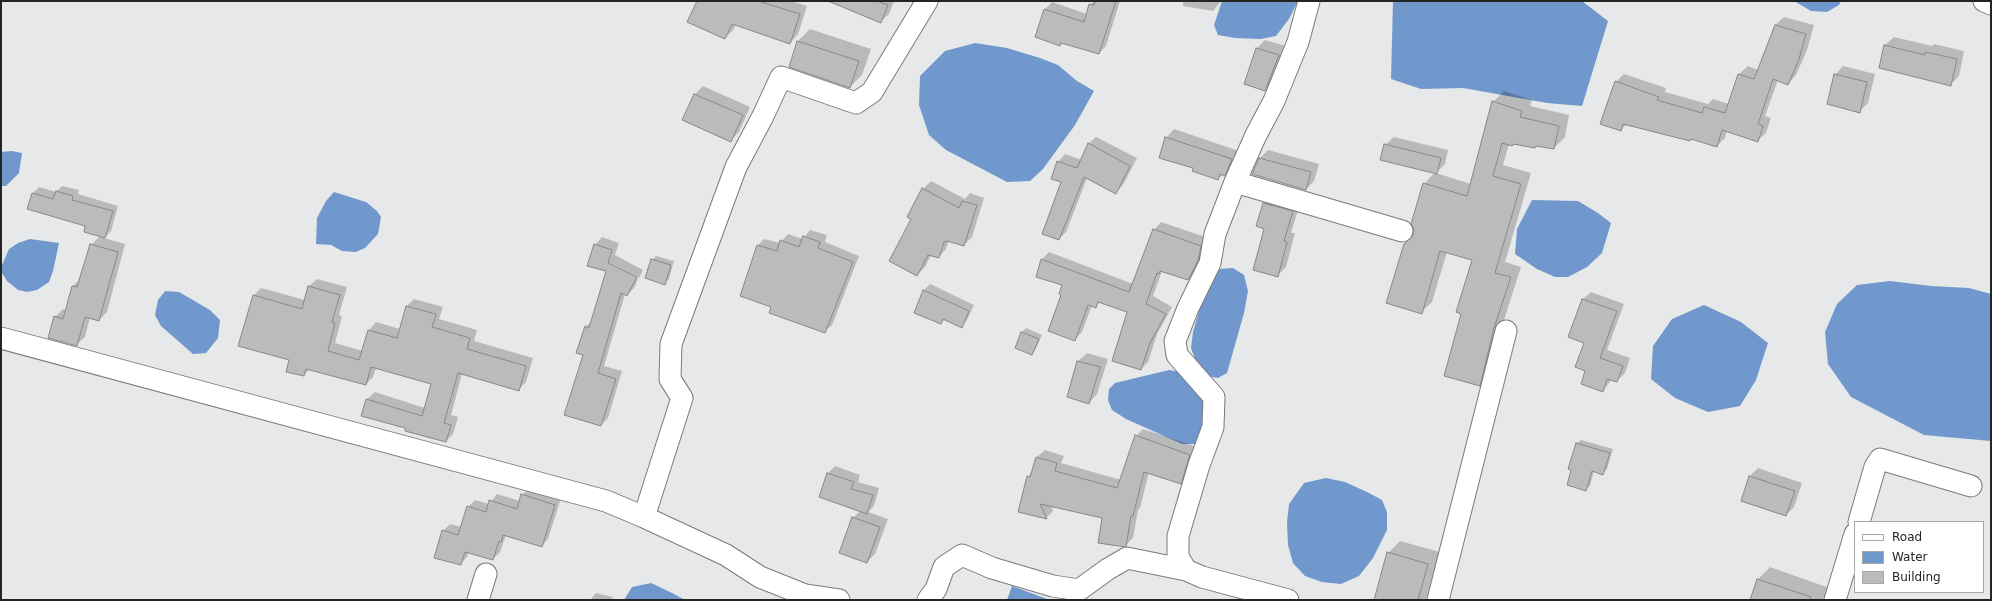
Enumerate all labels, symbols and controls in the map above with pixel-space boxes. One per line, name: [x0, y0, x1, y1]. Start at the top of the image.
legend: [1854, 521, 1984, 593]
text: Road: [1892, 530, 1922, 544]
text: Water: [1892, 550, 1927, 564]
text: Building: [1892, 570, 1941, 584]

